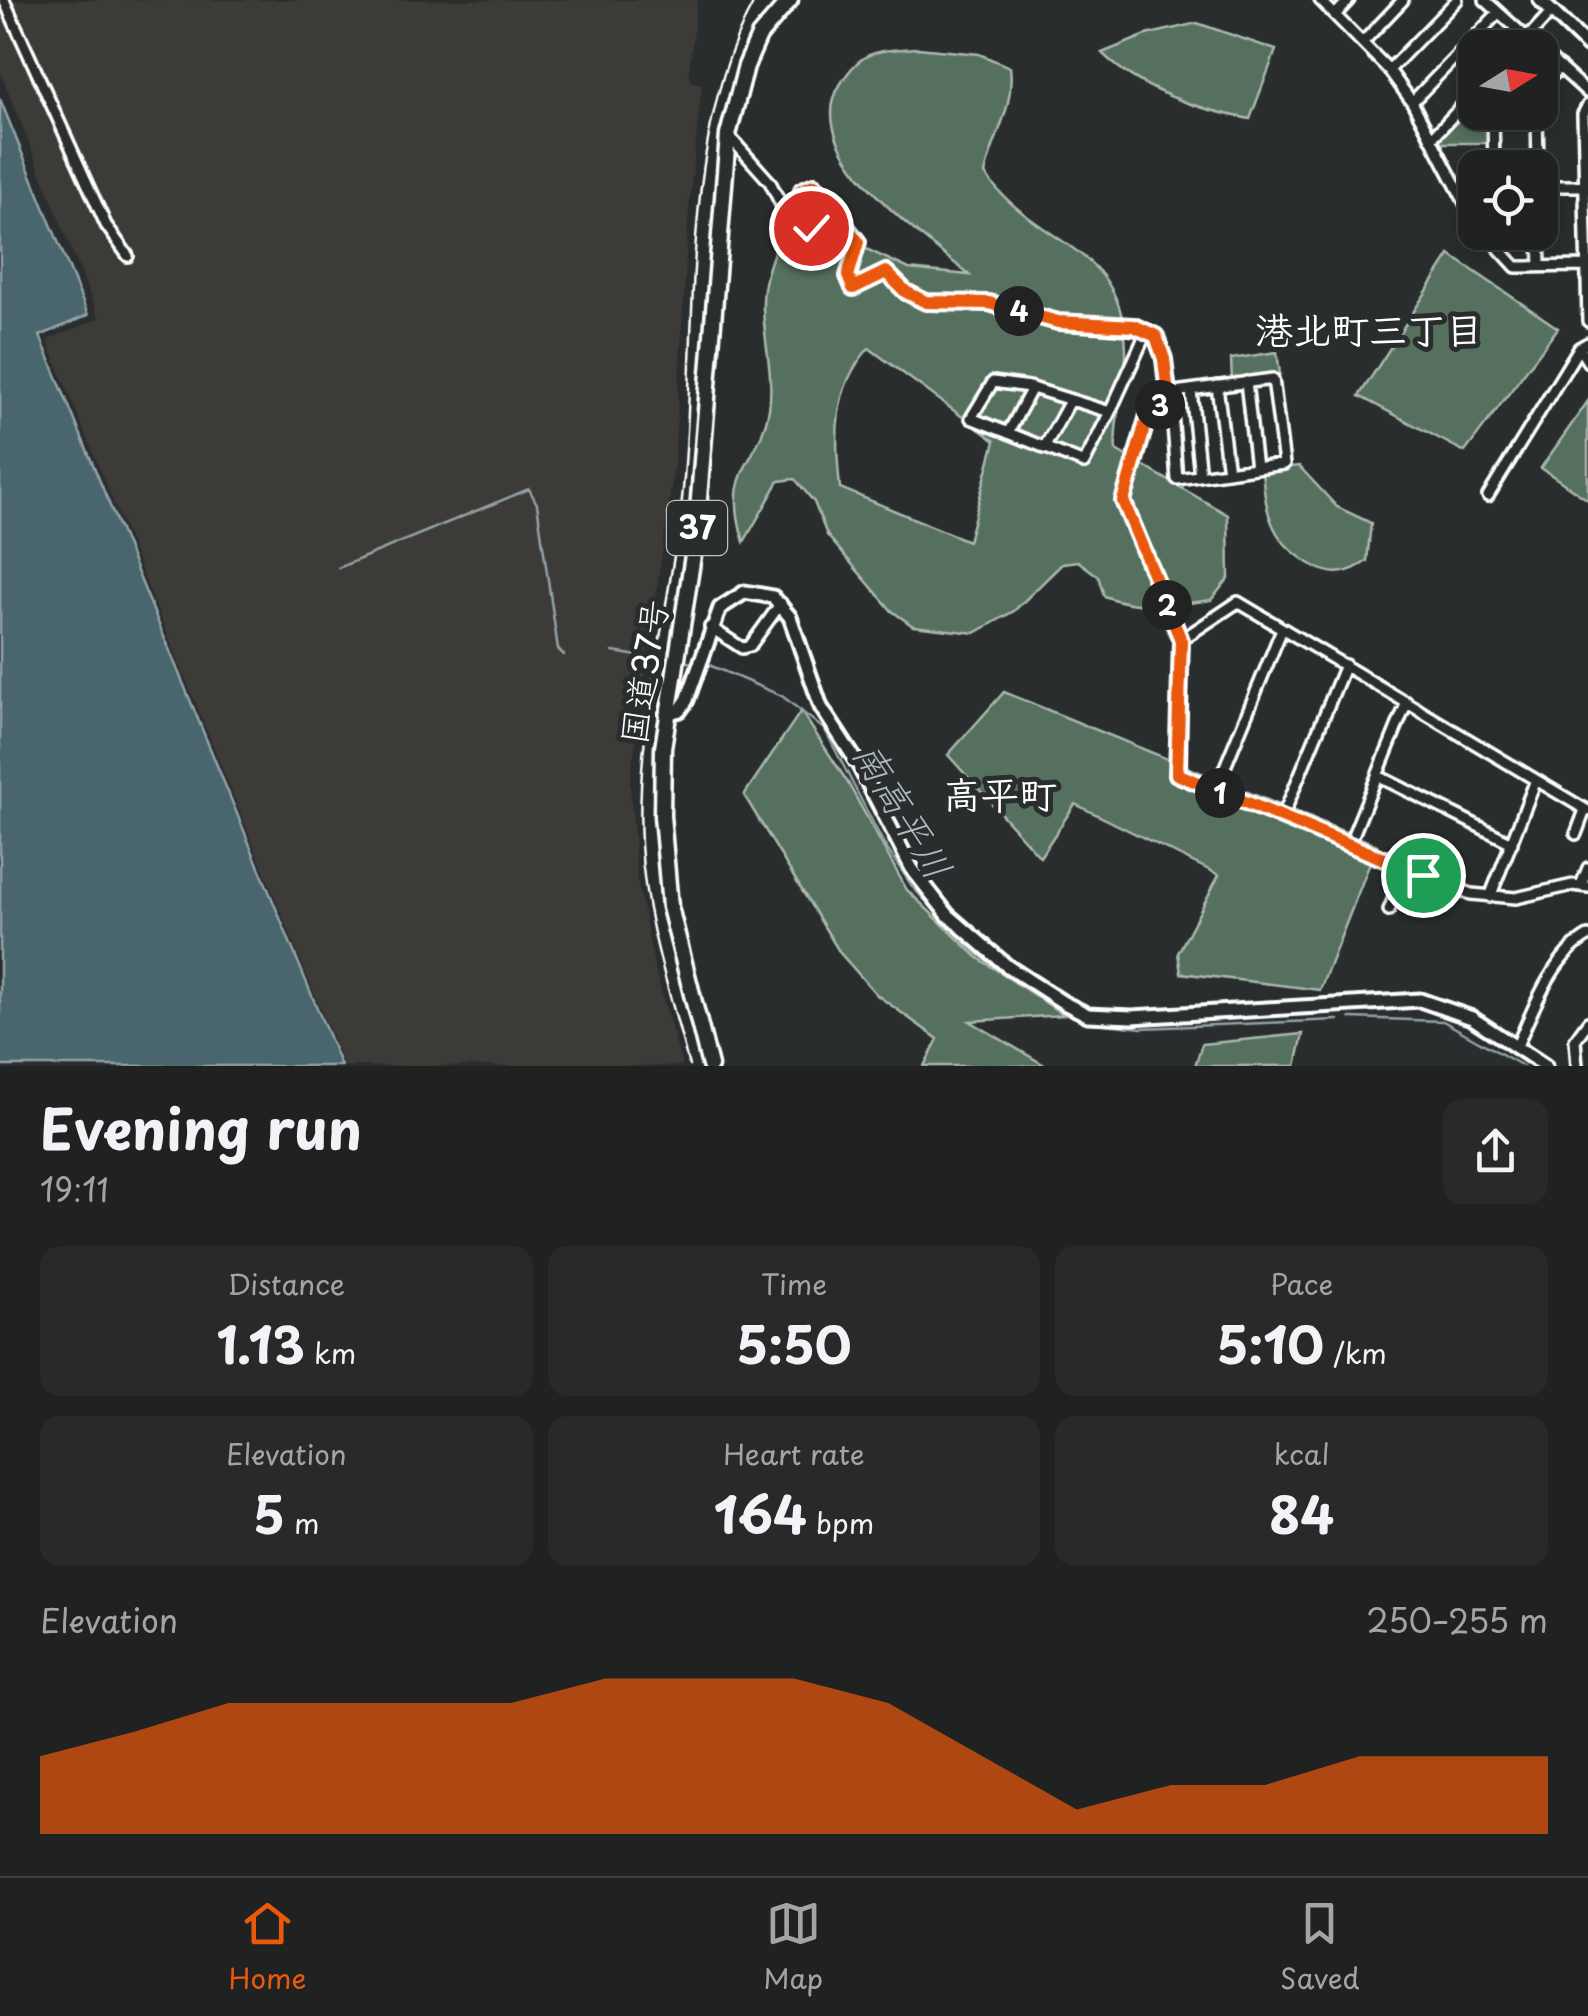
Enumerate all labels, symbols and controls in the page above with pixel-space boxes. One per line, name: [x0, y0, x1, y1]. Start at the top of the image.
north arrow: [1458, 30, 1558, 130]
map controls: [1458, 30, 1558, 250]
button: locate: [1458, 150, 1558, 250]
pin: [769, 186, 854, 271]
icon: check: [784, 201, 839, 256]
pin: 4: [994, 286, 1044, 336]
text: 4: [1009, 289, 1029, 332]
district label: 港北町三丁目: [1255, 300, 1483, 357]
pin: 3: [1135, 380, 1185, 430]
text: 3: [1151, 383, 1169, 426]
road number: 37: [667, 501, 727, 555]
pin: 2: [1142, 580, 1192, 630]
text: 2: [1157, 583, 1177, 626]
street label: 国道37号: [605, 595, 680, 748]
water label: 南高平川: [841, 730, 968, 890]
district label: 高平町: [943, 765, 1057, 822]
pin: 1: [1195, 768, 1245, 818]
text: 1: [1213, 771, 1227, 814]
pin: [1381, 833, 1466, 918]
icon: arrive: [1396, 848, 1451, 903]
text: Evening run: [40, 1086, 362, 1169]
button: share: [1443, 1099, 1548, 1204]
text: 19:11: [40, 1165, 109, 1213]
text: Distance: [228, 1262, 345, 1305]
text: Time: [761, 1262, 827, 1305]
text: Pace: [1270, 1262, 1333, 1305]
text: 1.13: [216, 1305, 305, 1381]
text: 5:50: [736, 1305, 852, 1381]
text: 5:10: [1217, 1305, 1324, 1381]
text: km: [305, 1331, 356, 1374]
text: /km: [1324, 1331, 1387, 1374]
text: Elevation: [226, 1432, 347, 1475]
text: Heart rate: [723, 1432, 865, 1475]
text: kcal: [1274, 1432, 1330, 1475]
text: 5: [253, 1475, 285, 1551]
text: 164: [714, 1475, 807, 1551]
text: 84: [1269, 1475, 1334, 1551]
text: m: [285, 1501, 320, 1544]
text: bpm: [807, 1501, 874, 1544]
text: Elevation: [40, 1596, 178, 1644]
text: 250–255 m: [1366, 1596, 1548, 1644]
tab: Home: [228, 1896, 306, 1999]
tab: Map: [763, 1896, 823, 1999]
tab: Saved: [1280, 1896, 1360, 1999]

